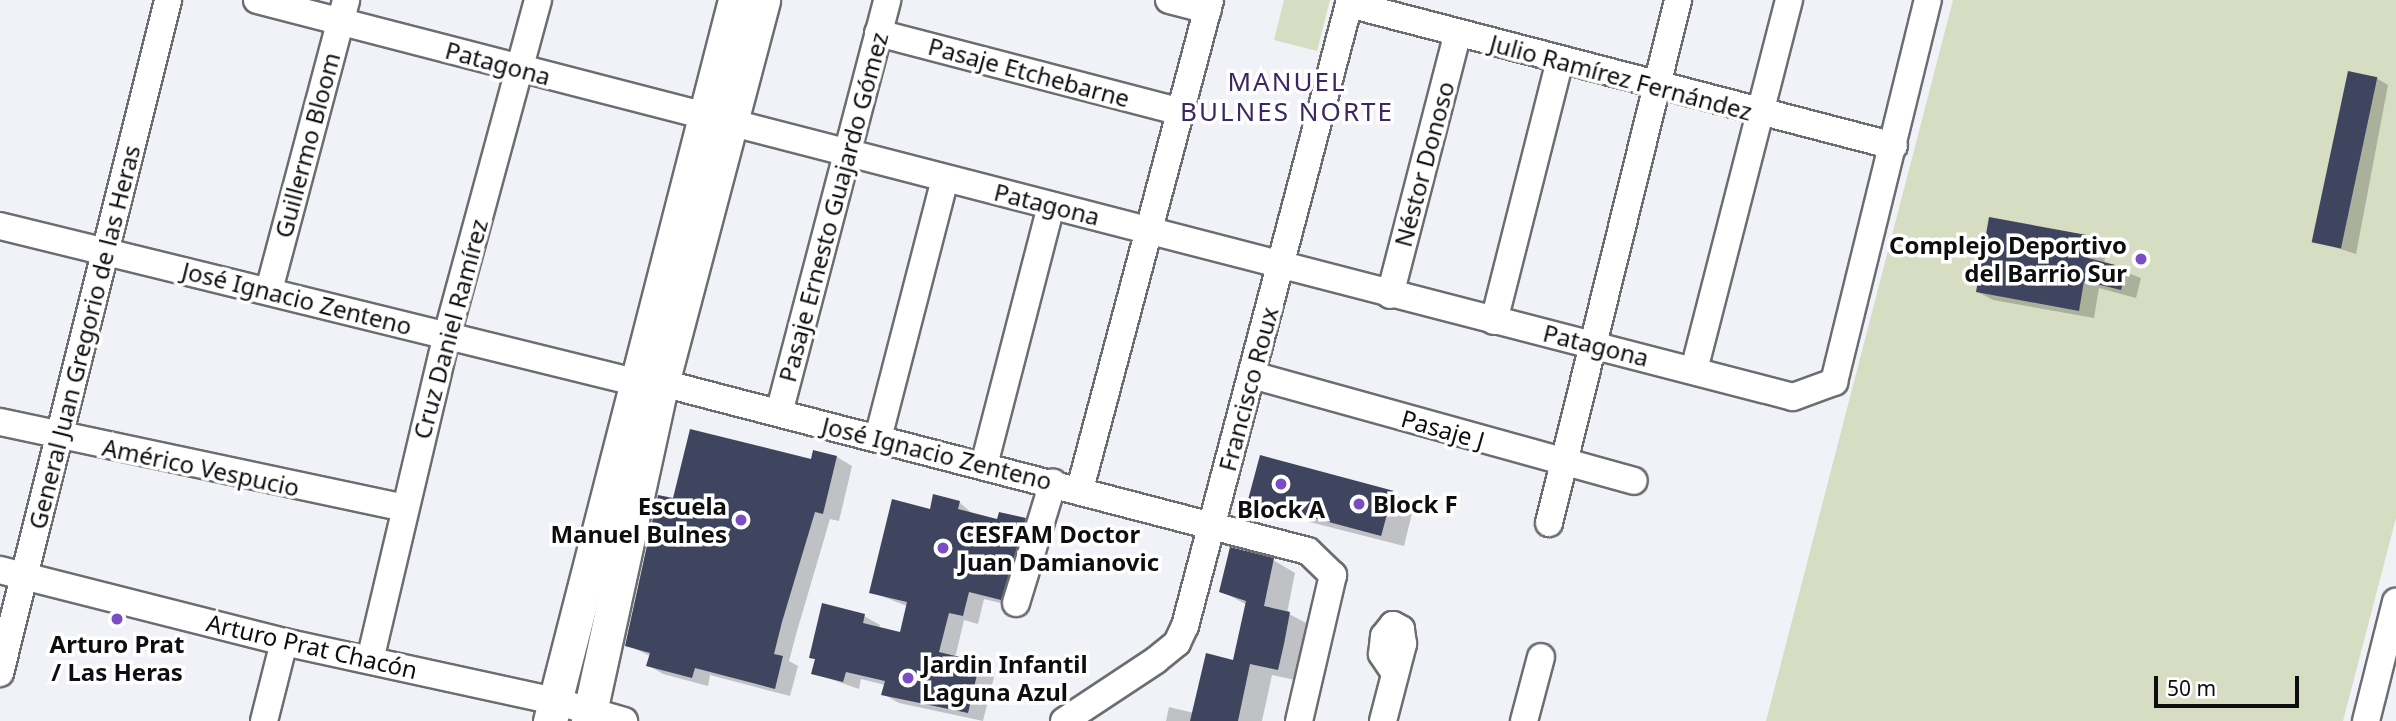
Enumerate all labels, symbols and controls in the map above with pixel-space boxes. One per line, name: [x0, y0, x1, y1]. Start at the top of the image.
street label: Julio Ramírez Fernández: [1487, 28, 1755, 126]
street label: Pasaje Ernesto Guajardo Gómez: [772, 29, 894, 385]
street label: Pasaje Etchebarne: [925, 31, 1133, 113]
street label: Patagona: [442, 35, 554, 91]
street label: Guillermo Bloom: [268, 49, 346, 241]
district label: MANUEL BULNES NORTE: [1182, 66, 1392, 128]
street label: Néstor Donoso: [1388, 78, 1460, 250]
street label: General Juan Gregorio de las Heras: [22, 142, 146, 532]
street label: Patagona: [991, 177, 1103, 231]
street label: Cruz Daniel Ramírez: [407, 216, 493, 442]
place label: Complejo Deportivo del Barrio Sur: [1889, 231, 2127, 287]
marker: Complejo Deportivo del Barrio Sur: [2133, 251, 2149, 267]
street label: José Ignacio Zenteno: [179, 256, 415, 340]
street label: Francisco Roux: [1212, 304, 1284, 474]
street label: Patagona: [1540, 318, 1652, 372]
street label: Pasaje J: [1398, 403, 1488, 455]
street label: José Ignacio Zenteno: [819, 411, 1055, 495]
street label: Américo Vespucio: [100, 432, 302, 502]
marker: Block A: [1273, 476, 1289, 492]
place label: Block F: [1373, 490, 1458, 518]
place label: Escuela Manuel Bulnes: [550, 492, 727, 548]
place label: Block A: [1237, 495, 1325, 523]
marker: Block F: [1351, 496, 1367, 512]
marker: Escuela Manuel Bulnes: [733, 512, 749, 528]
place label: CESFAM Doctor Juan Damianovic: [959, 520, 1159, 576]
marker: CESFAM Doctor Juan Damianovic: [933, 538, 953, 558]
street label: Arturo Prat Chacón: [204, 608, 420, 684]
marker: Arturo Prat / Las Heras: [109, 611, 125, 627]
place label: Arturo Prat / Las Heras: [50, 630, 184, 686]
place label: Jardin Infantil Laguna Azul: [922, 650, 1088, 706]
scale bar: [2158, 662, 2303, 706]
marker: Jardin Infantil Laguna Azul: [900, 670, 916, 686]
text: 50 m: [2167, 674, 2216, 702]

